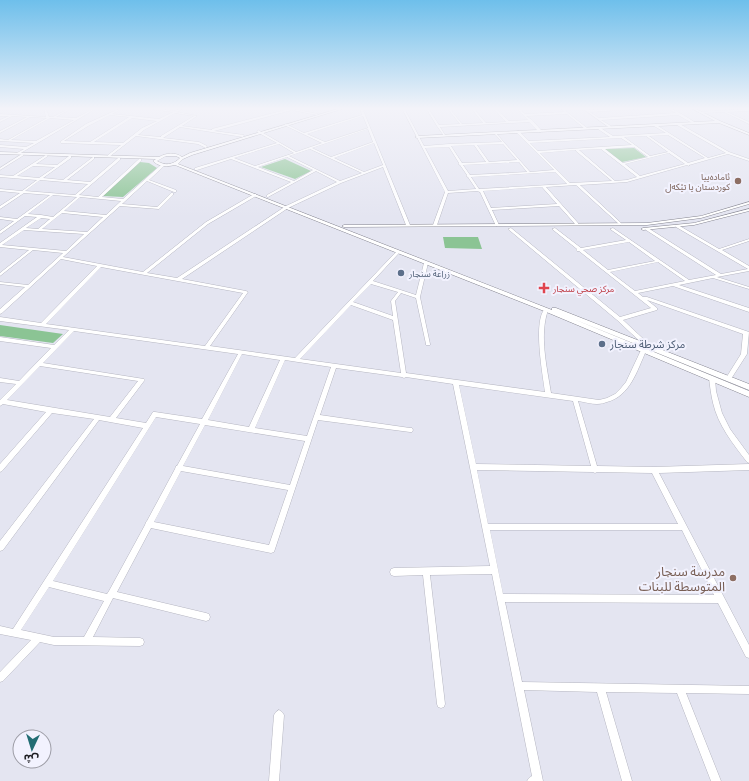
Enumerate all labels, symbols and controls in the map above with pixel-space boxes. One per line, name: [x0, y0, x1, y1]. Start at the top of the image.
place label: ئامادەییا کوردستان یا تێکەل: [665, 171, 730, 193]
marker: ئامادەییا کوردستان یا تێکەل: [733, 176, 743, 186]
marker: زراعة سنجار: [396, 268, 406, 278]
place label: زراعة سنجار: [408, 268, 450, 280]
marker: مركز صحي سنجار: [538, 282, 550, 294]
place label: مركز صحي سنجار: [552, 283, 615, 296]
place label: مركز شرطة سنجار: [609, 337, 686, 351]
marker: مركز شرطة سنجار: [597, 339, 607, 349]
place label: مدرسة سنجار المتوسطة للبنات: [639, 563, 725, 595]
marker: مدرسة سنجار المتوسطة للبنات: [728, 573, 738, 583]
north arrow: [12, 729, 52, 769]
text: ش: [23, 751, 39, 766]

